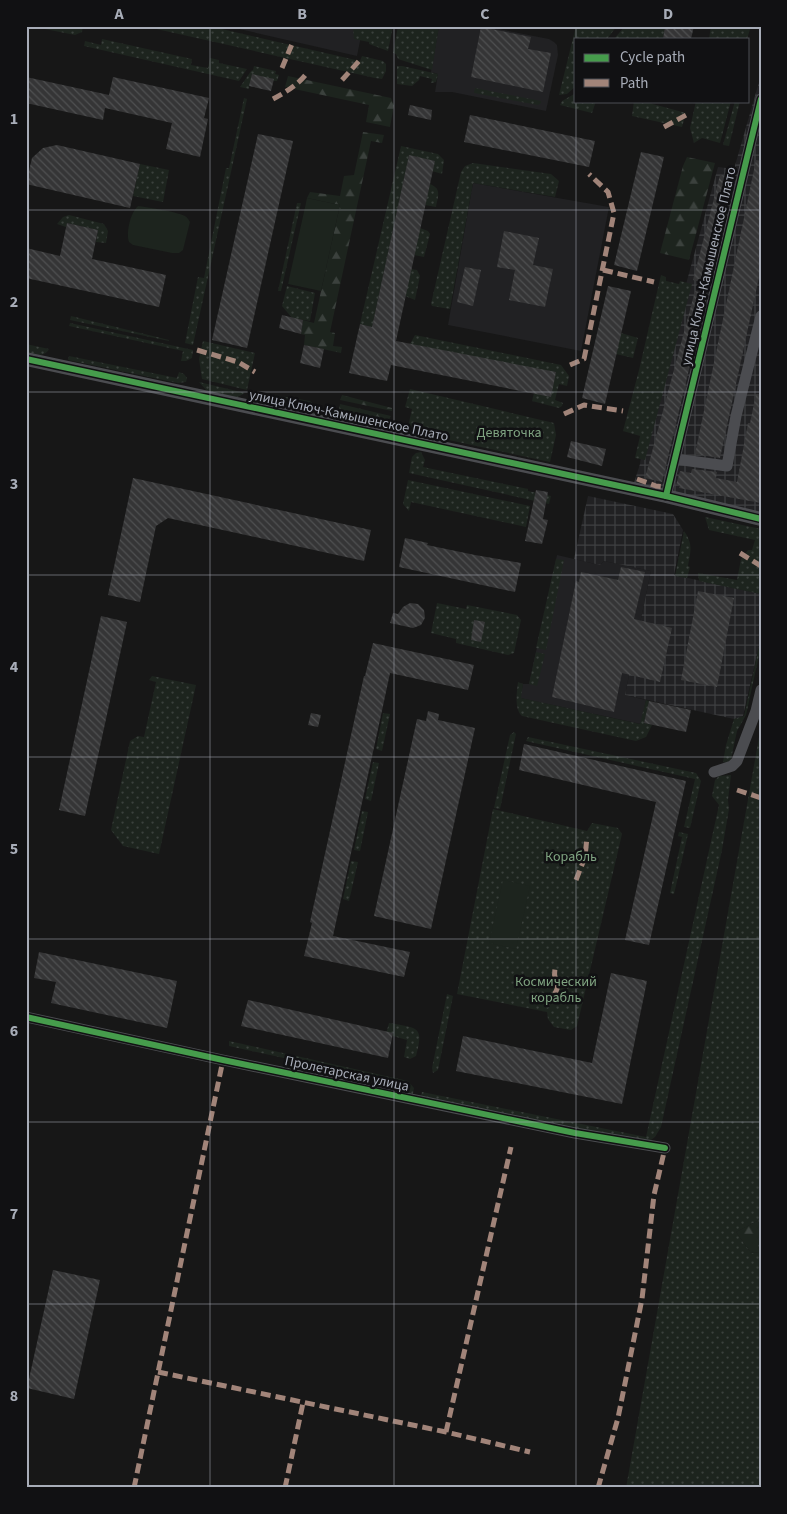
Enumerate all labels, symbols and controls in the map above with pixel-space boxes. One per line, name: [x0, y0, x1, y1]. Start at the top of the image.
text: A: [113, 3, 124, 25]
text: B: [297, 3, 307, 25]
text: C: [480, 3, 490, 25]
text: D: [663, 3, 673, 25]
legend: [574, 38, 750, 102]
text: Cycle path: [620, 47, 685, 68]
text: Path: [620, 73, 648, 94]
text: 1: [10, 108, 18, 130]
street label: улица Ключ-Камышенское Плато: [676, 165, 742, 368]
text: 2: [10, 291, 18, 313]
street label: улица Ключ-Камышенское Плато: [247, 385, 450, 447]
park label: Девяточка: [476, 423, 542, 443]
text: 3: [10, 473, 18, 495]
text: 4: [10, 656, 19, 678]
text: 5: [10, 838, 18, 860]
park label: Корабль: [545, 847, 597, 867]
park label: Космический корабль: [515, 972, 597, 1008]
text: 6: [10, 1020, 18, 1042]
street label: Пролетарская улица: [283, 1051, 411, 1097]
text: 7: [10, 1203, 18, 1225]
text: 8: [10, 1385, 18, 1407]

